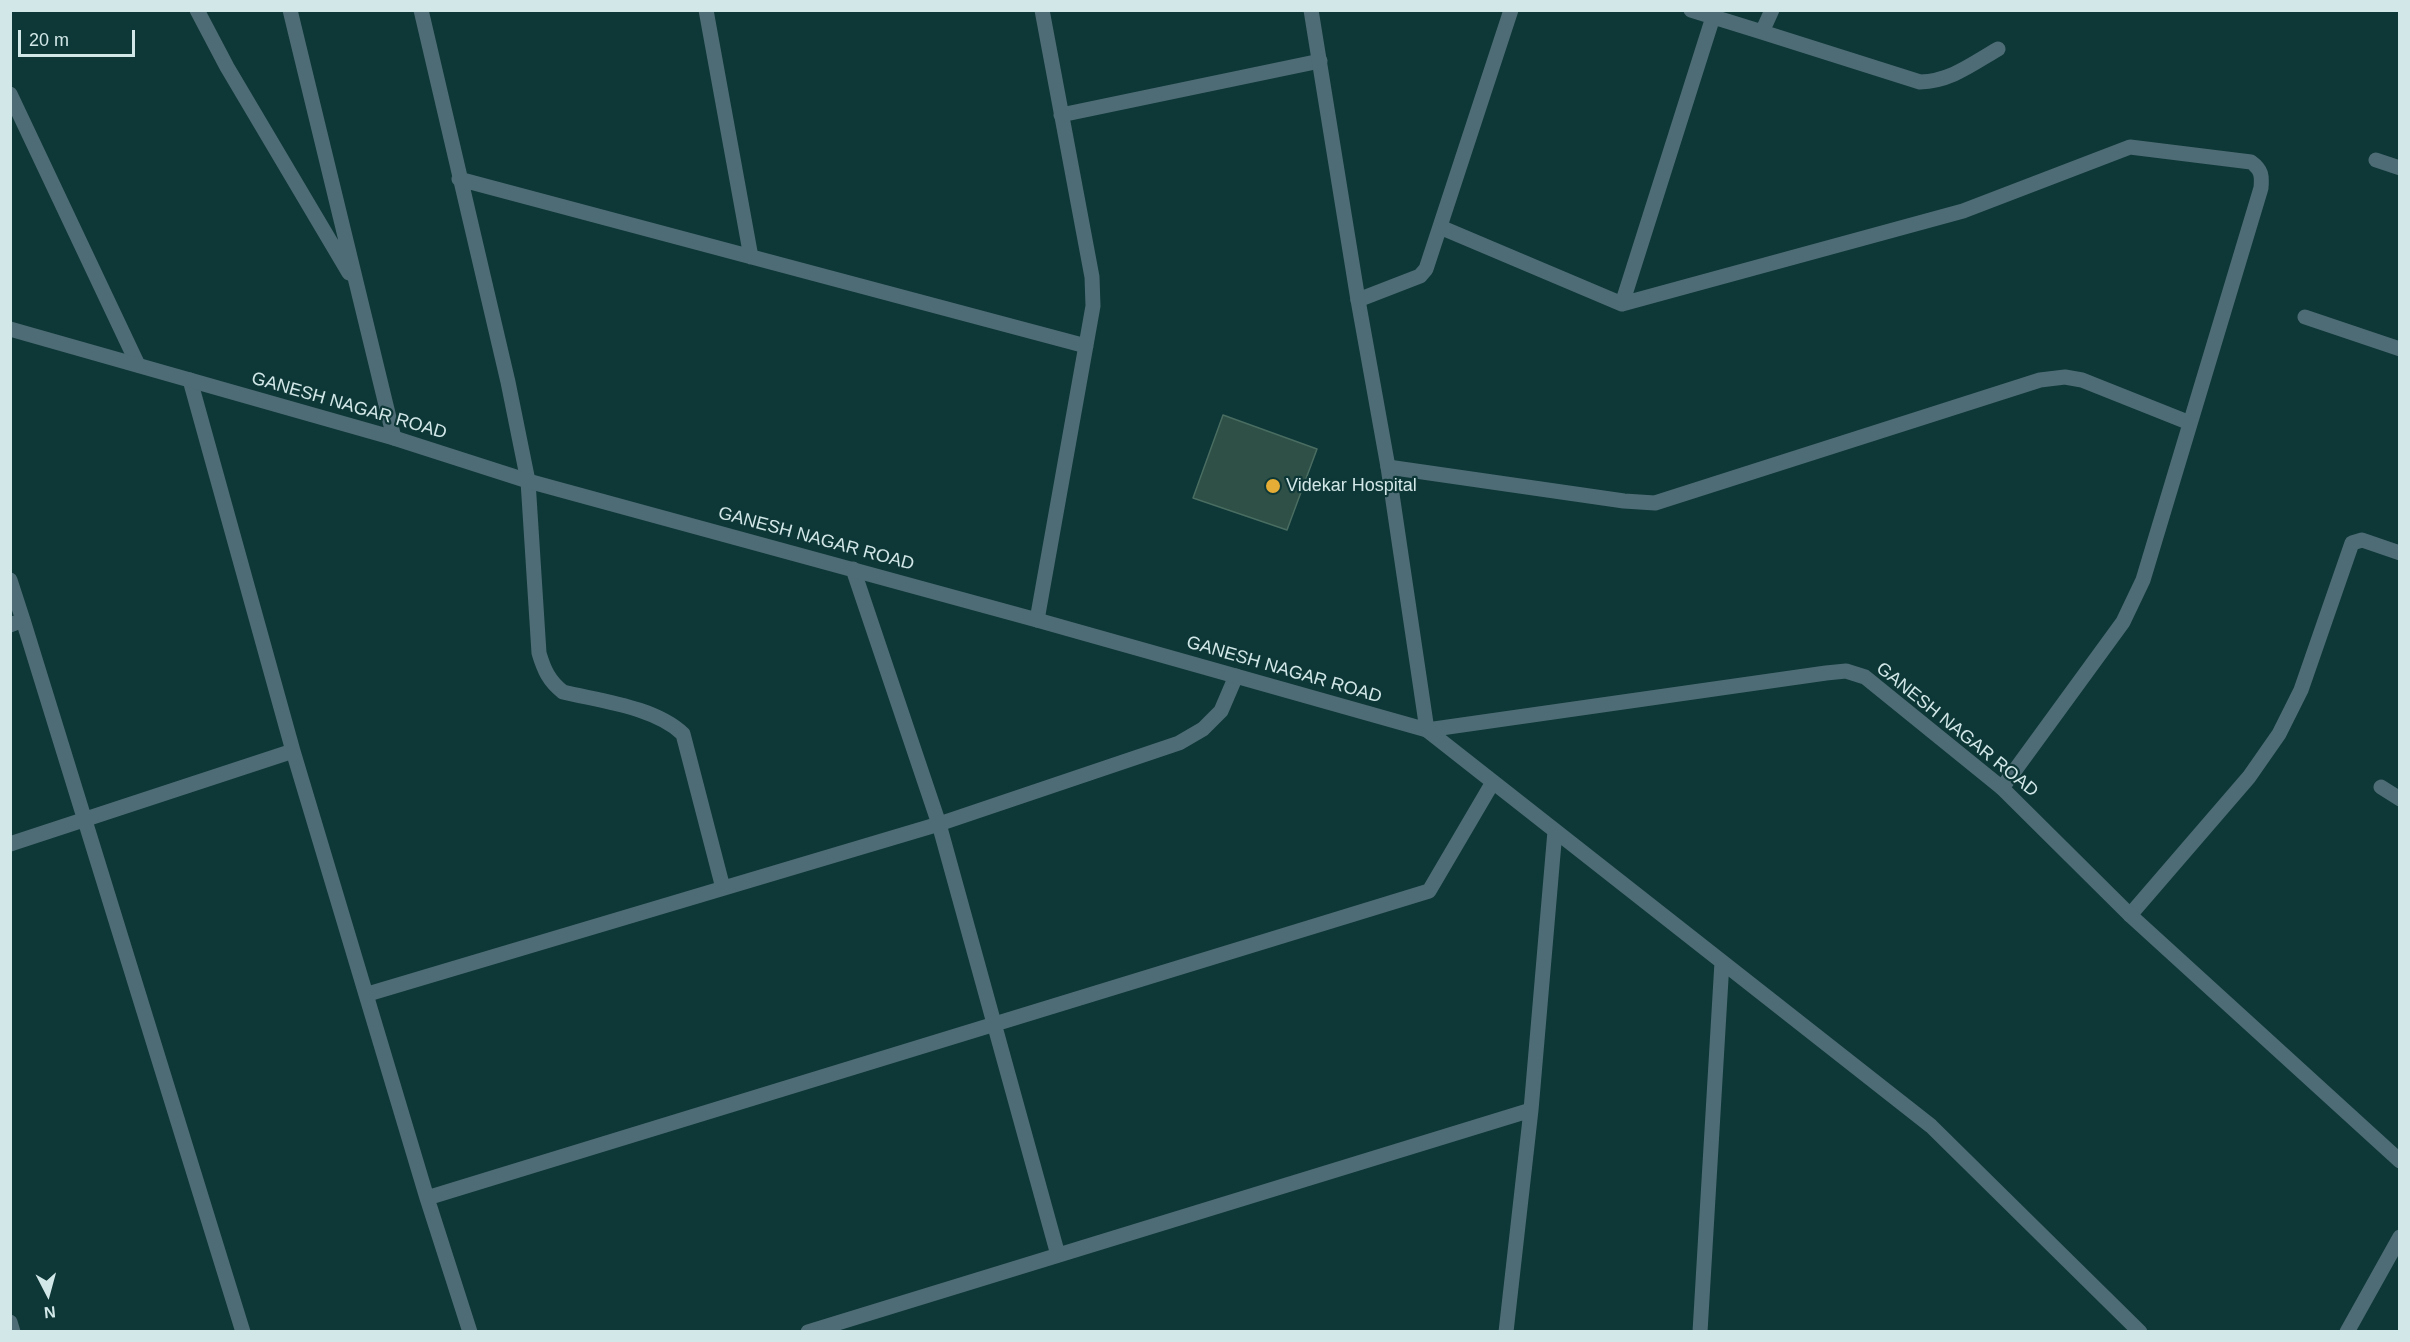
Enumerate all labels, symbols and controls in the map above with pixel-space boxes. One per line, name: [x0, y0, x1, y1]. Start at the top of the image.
scale bar: [21, 18, 138, 56]
text: 20 m: [29, 30, 69, 50]
street label: GANESH NAGAR ROAD: [249, 368, 449, 444]
place label: Videkar Hospital: [1286, 475, 1417, 497]
marker: Videkar Hospital: [1264, 477, 1282, 495]
street label: GANESH NAGAR ROAD: [716, 502, 916, 576]
street label: GANESH NAGAR ROAD: [1184, 632, 1384, 708]
street label: GANESH NAGAR ROAD: [1872, 658, 2042, 802]
north arrow: [18, 1264, 78, 1324]
text: N: [43, 1303, 57, 1321]

